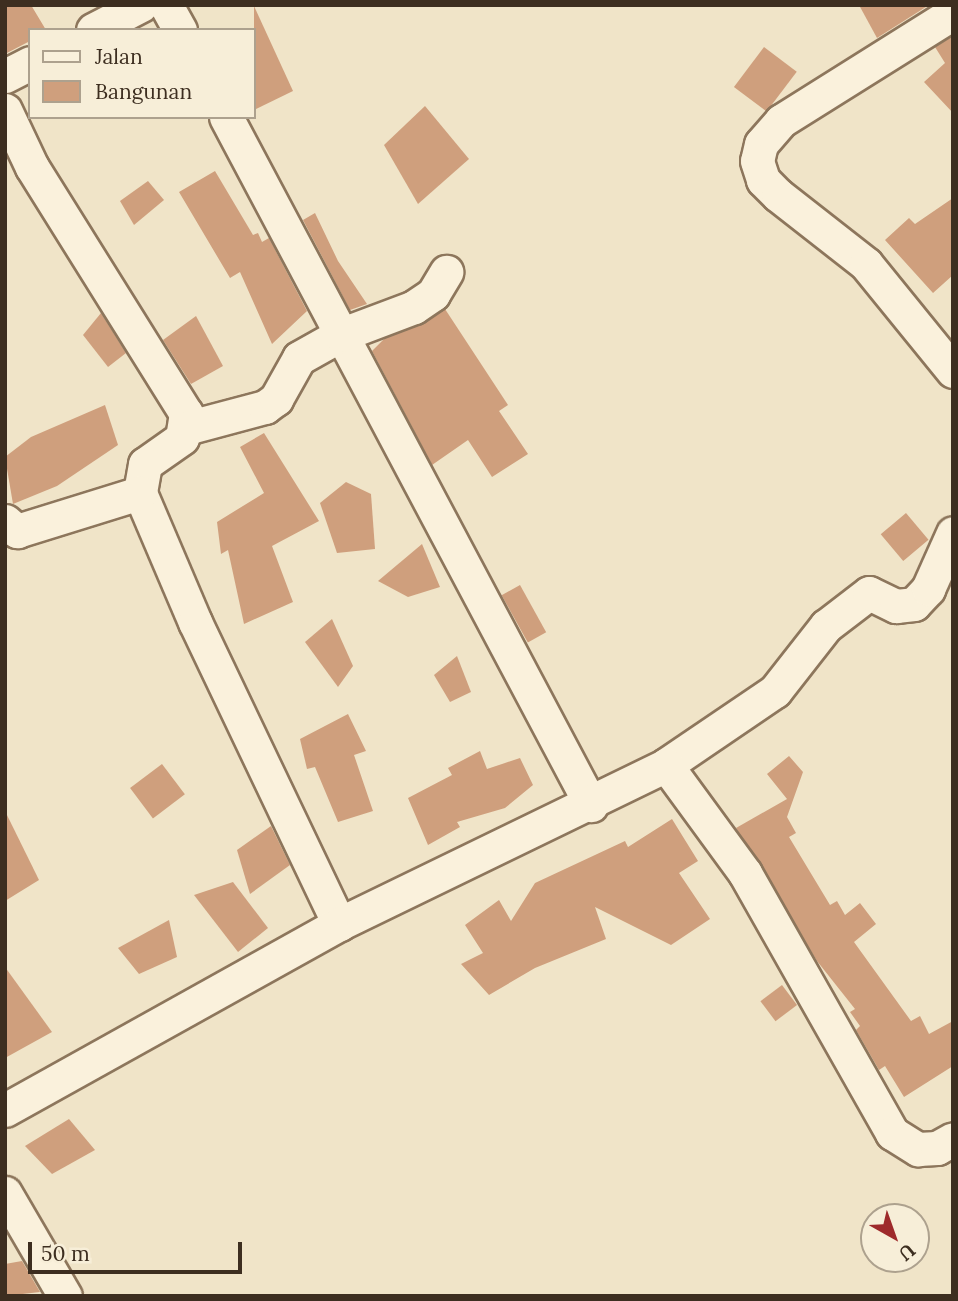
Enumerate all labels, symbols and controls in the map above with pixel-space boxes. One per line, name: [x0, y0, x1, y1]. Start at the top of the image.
legend: [28, 28, 256, 119]
text: Jalan: [95, 43, 143, 70]
text: Bangunan: [95, 78, 192, 105]
north arrow: [860, 1203, 930, 1273]
scale bar: [32, 1228, 245, 1272]
text: U: [894, 1239, 920, 1266]
text: 50 m: [41, 1240, 90, 1267]

